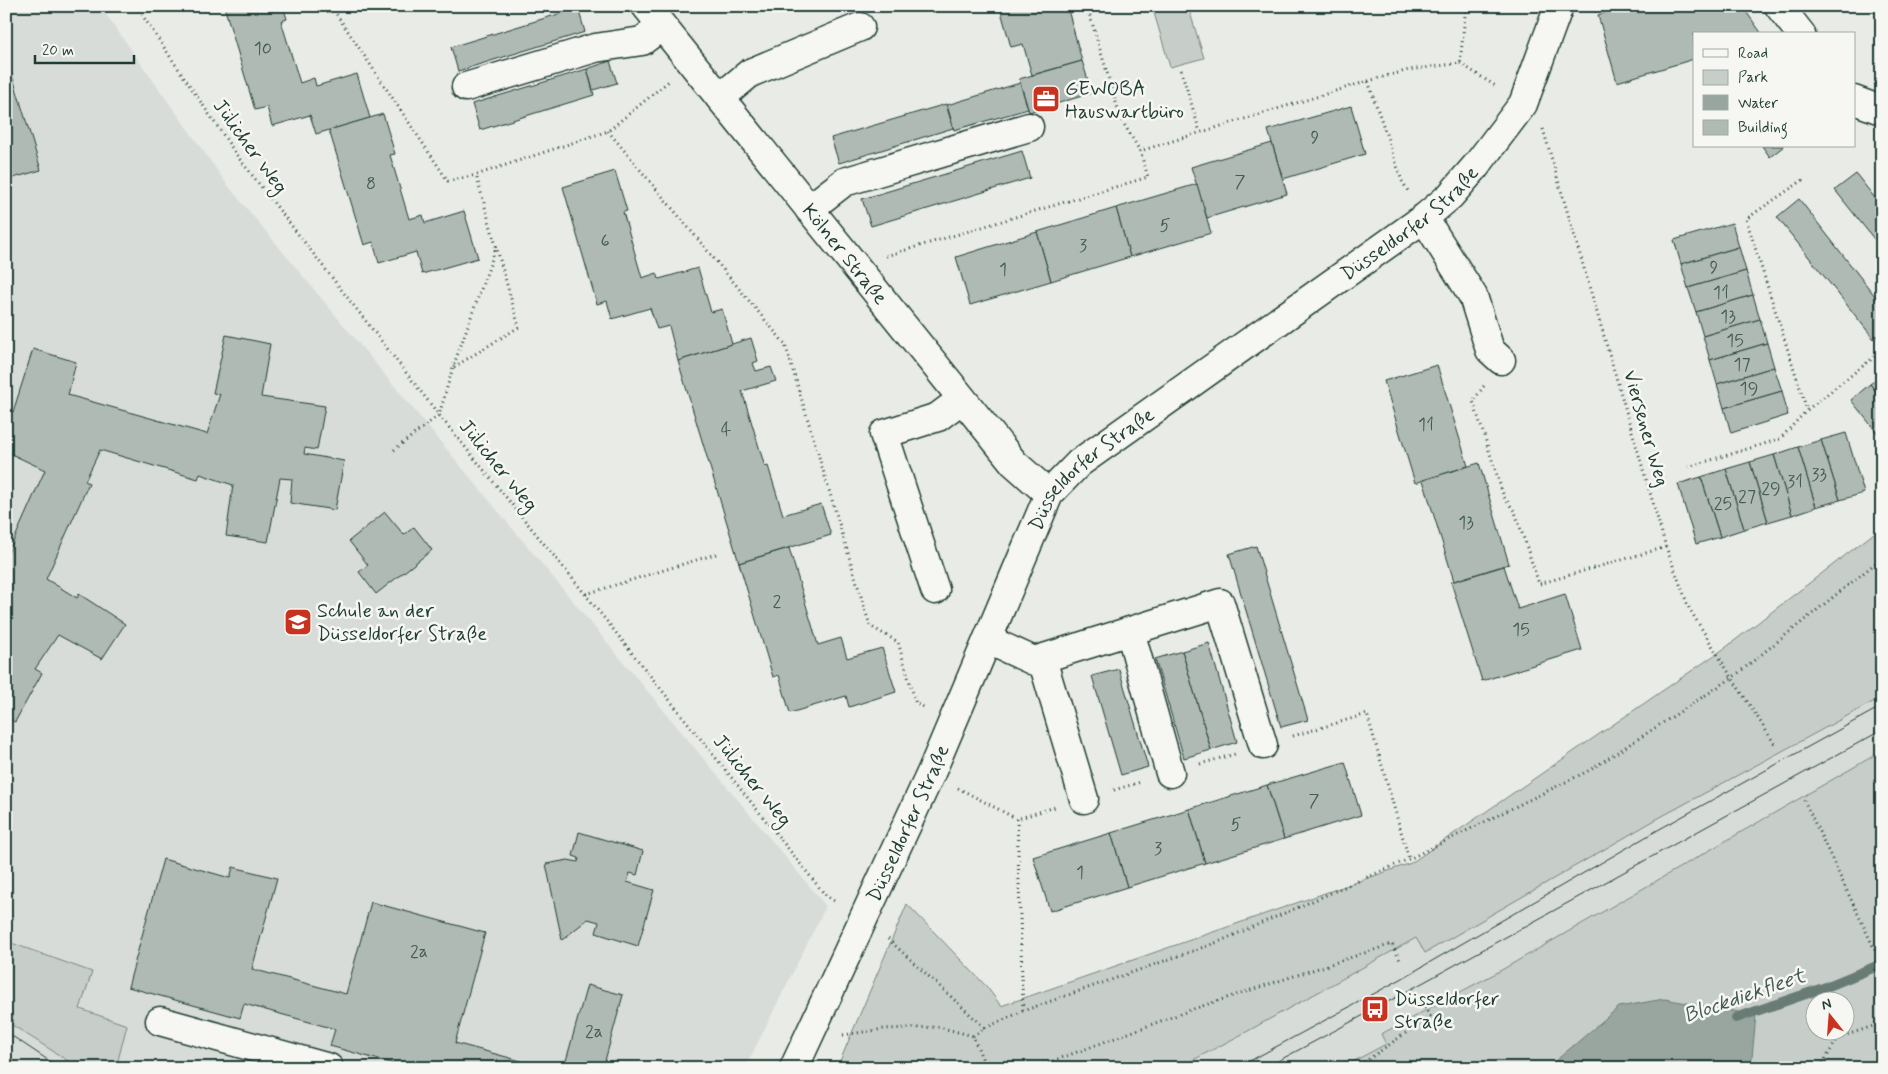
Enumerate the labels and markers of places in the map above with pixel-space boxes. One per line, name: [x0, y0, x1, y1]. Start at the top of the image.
place label: GEWOBA Hauswartbüro: [1065, 76, 1184, 126]
office icon: GEWOBA Hauswartbüro: [1031, 84, 1061, 114]
place label: Schule an der Düsseldorfer Straße: [317, 598, 487, 648]
school or university icon: Schule an der Düsseldorfer Straße: [283, 607, 313, 637]
place label: Düsseldorfer Straße: [1394, 986, 1500, 1036]
bus stop icon: Düsseldorfer Straße: [1360, 994, 1390, 1024]

